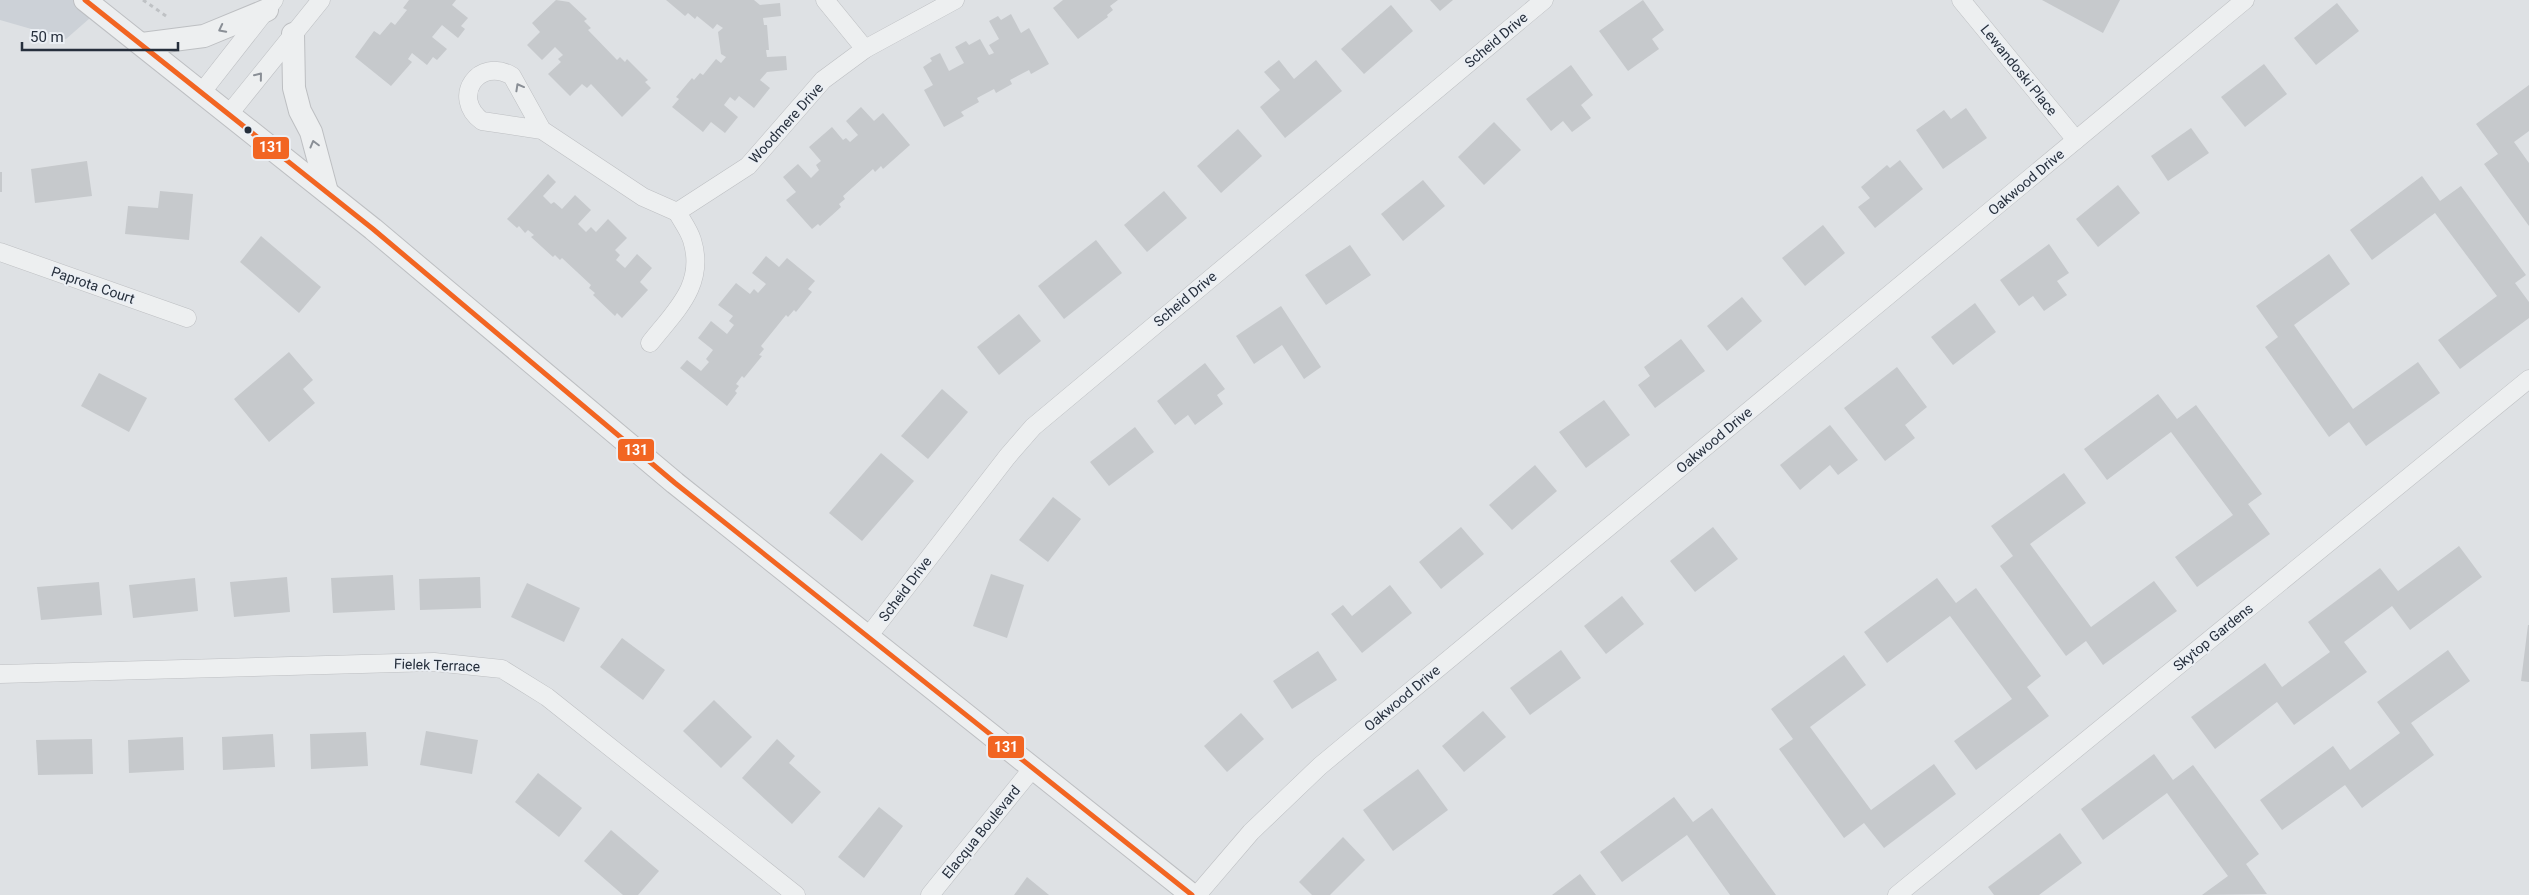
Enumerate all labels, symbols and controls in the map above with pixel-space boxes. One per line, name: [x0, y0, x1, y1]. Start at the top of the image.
street label: Scheid Drive: [1461, 9, 1531, 71]
scale bar: [22, 20, 179, 52]
street label: Lewandoski Place: [1977, 21, 2061, 119]
one-way arrow: [218, 23, 227, 33]
text: 50 m: [30, 28, 64, 46]
one-way arrow: [254, 73, 262, 82]
street label: Woodmere Drive: [746, 79, 826, 167]
one-way arrow: [515, 84, 525, 93]
unlabelled marker: [243, 125, 253, 135]
line badge: 131: [252, 136, 290, 160]
text: 131: [259, 139, 283, 155]
one-way arrow: [309, 140, 320, 149]
street label: Oakwood Drive: [1985, 146, 2067, 218]
street label: Paprota Court: [49, 263, 137, 307]
street label: Scheid Drive: [1150, 268, 1220, 330]
street label: Oakwood Drive: [1673, 404, 1755, 476]
line badge: 131: [617, 438, 655, 462]
text: 131: [624, 442, 648, 458]
street label: Scheid Drive: [875, 553, 935, 625]
street label: Skytop Gardens: [2170, 600, 2256, 674]
street label: Fielek Terrace: [394, 655, 480, 675]
street label: Oakwood Drive: [1361, 662, 1443, 734]
line badge: 131: [987, 735, 1025, 759]
text: 131: [994, 739, 1018, 755]
street label: Elacqua Boulevard: [939, 782, 1023, 882]

